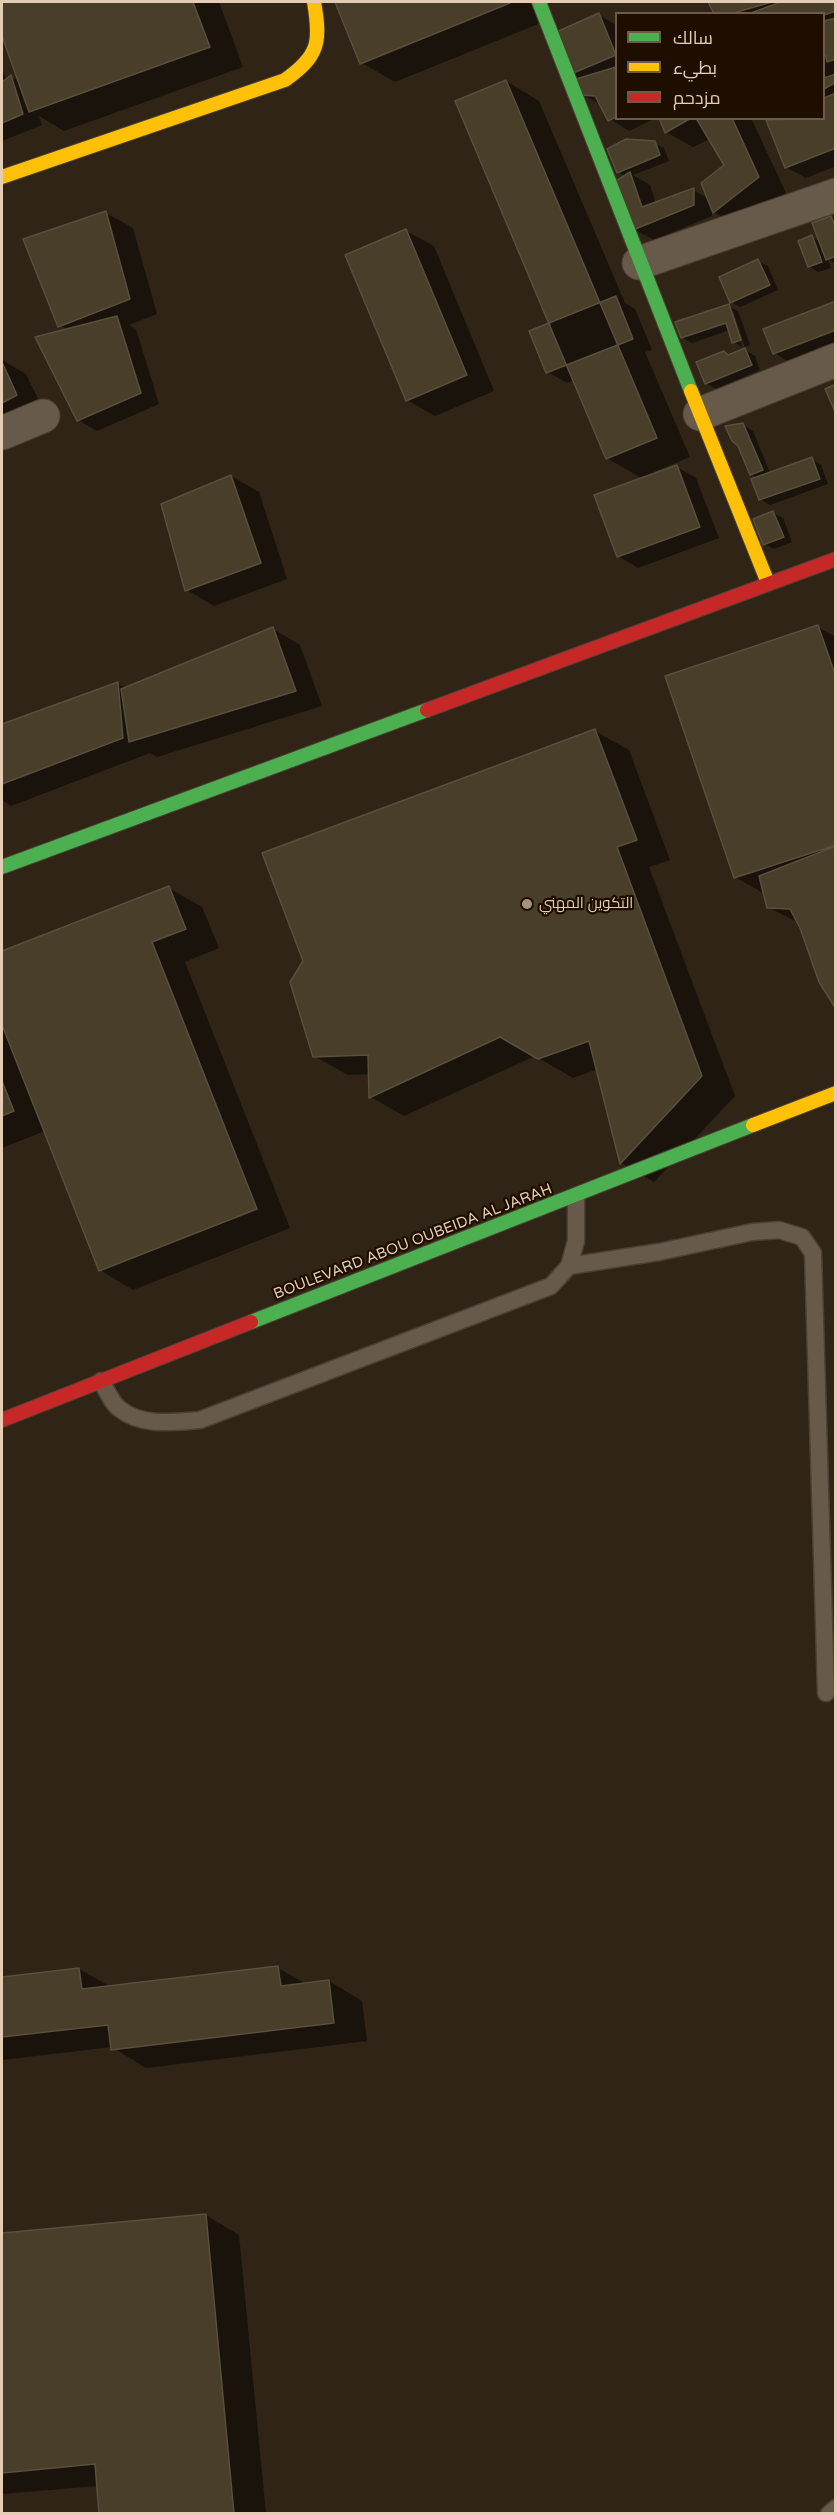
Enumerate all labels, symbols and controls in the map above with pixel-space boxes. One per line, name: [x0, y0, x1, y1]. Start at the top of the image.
legend: [615, 12, 825, 120]
text: سالك: [673, 27, 713, 49]
text: بطيء: [673, 57, 717, 79]
text: مزدحم: [673, 87, 721, 109]
place label: التكوين المهني: [539, 895, 633, 913]
marker: التكوين المهني: [520, 897, 534, 911]
street label: BOULEVARD ABOU OUBEIDA AL JARAH: [271, 1180, 555, 1304]

